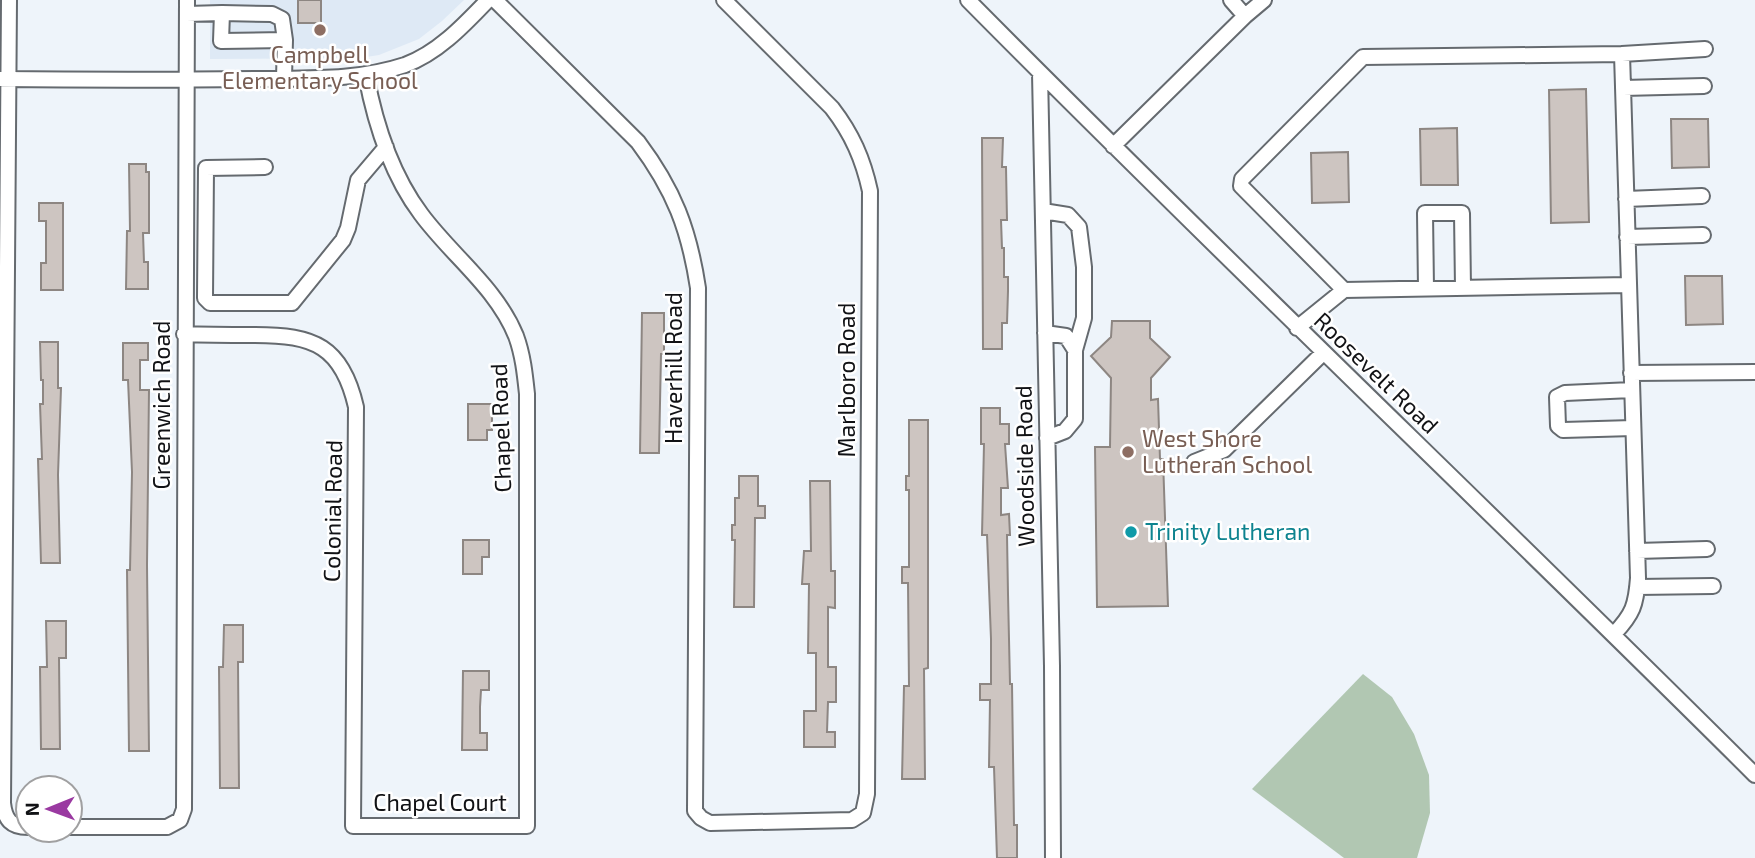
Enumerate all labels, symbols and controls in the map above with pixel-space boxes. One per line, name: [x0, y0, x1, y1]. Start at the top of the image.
marker: Campbell Elementary School: [312, 22, 328, 38]
place label: Campbell Elementary School: [222, 40, 418, 94]
street label: Haverhill Road: [659, 292, 687, 444]
street label: Marlboro Road: [832, 302, 860, 458]
street label: Roosevelt Road: [1309, 306, 1445, 439]
street label: Greenwich Road: [147, 321, 175, 489]
street label: Chapel Road: [484, 363, 516, 493]
street label: Woodside Road: [1009, 385, 1039, 547]
place label: West Shore Lutheran School: [1142, 424, 1312, 478]
street label: Colonial Road: [317, 440, 347, 582]
marker: West Shore Lutheran School: [1120, 444, 1136, 460]
place label: Trinity Lutheran: [1145, 517, 1310, 545]
marker: Trinity Lutheran: [1123, 524, 1139, 540]
north arrow: [14, 774, 84, 844]
street label: Chapel Court: [373, 788, 507, 816]
text: N: [20, 802, 43, 816]

